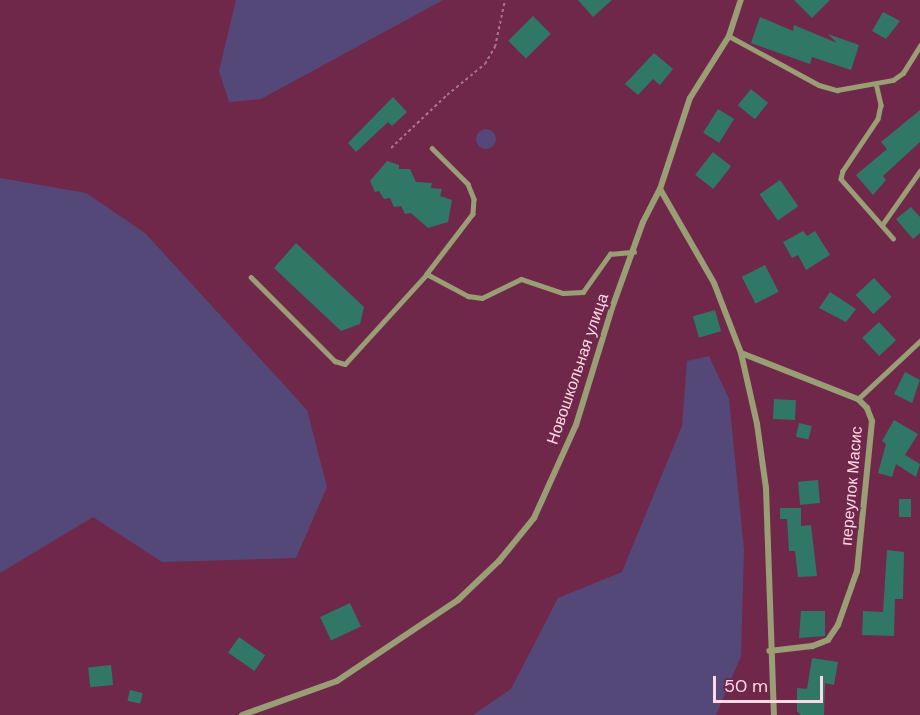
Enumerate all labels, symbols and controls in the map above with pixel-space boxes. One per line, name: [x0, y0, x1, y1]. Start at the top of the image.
street label: Новошкольная улица: [543, 291, 613, 447]
street label: переулок Масис: [837, 425, 867, 547]
scale bar: [716, 664, 826, 702]
text: 50 m: [724, 674, 768, 698]

